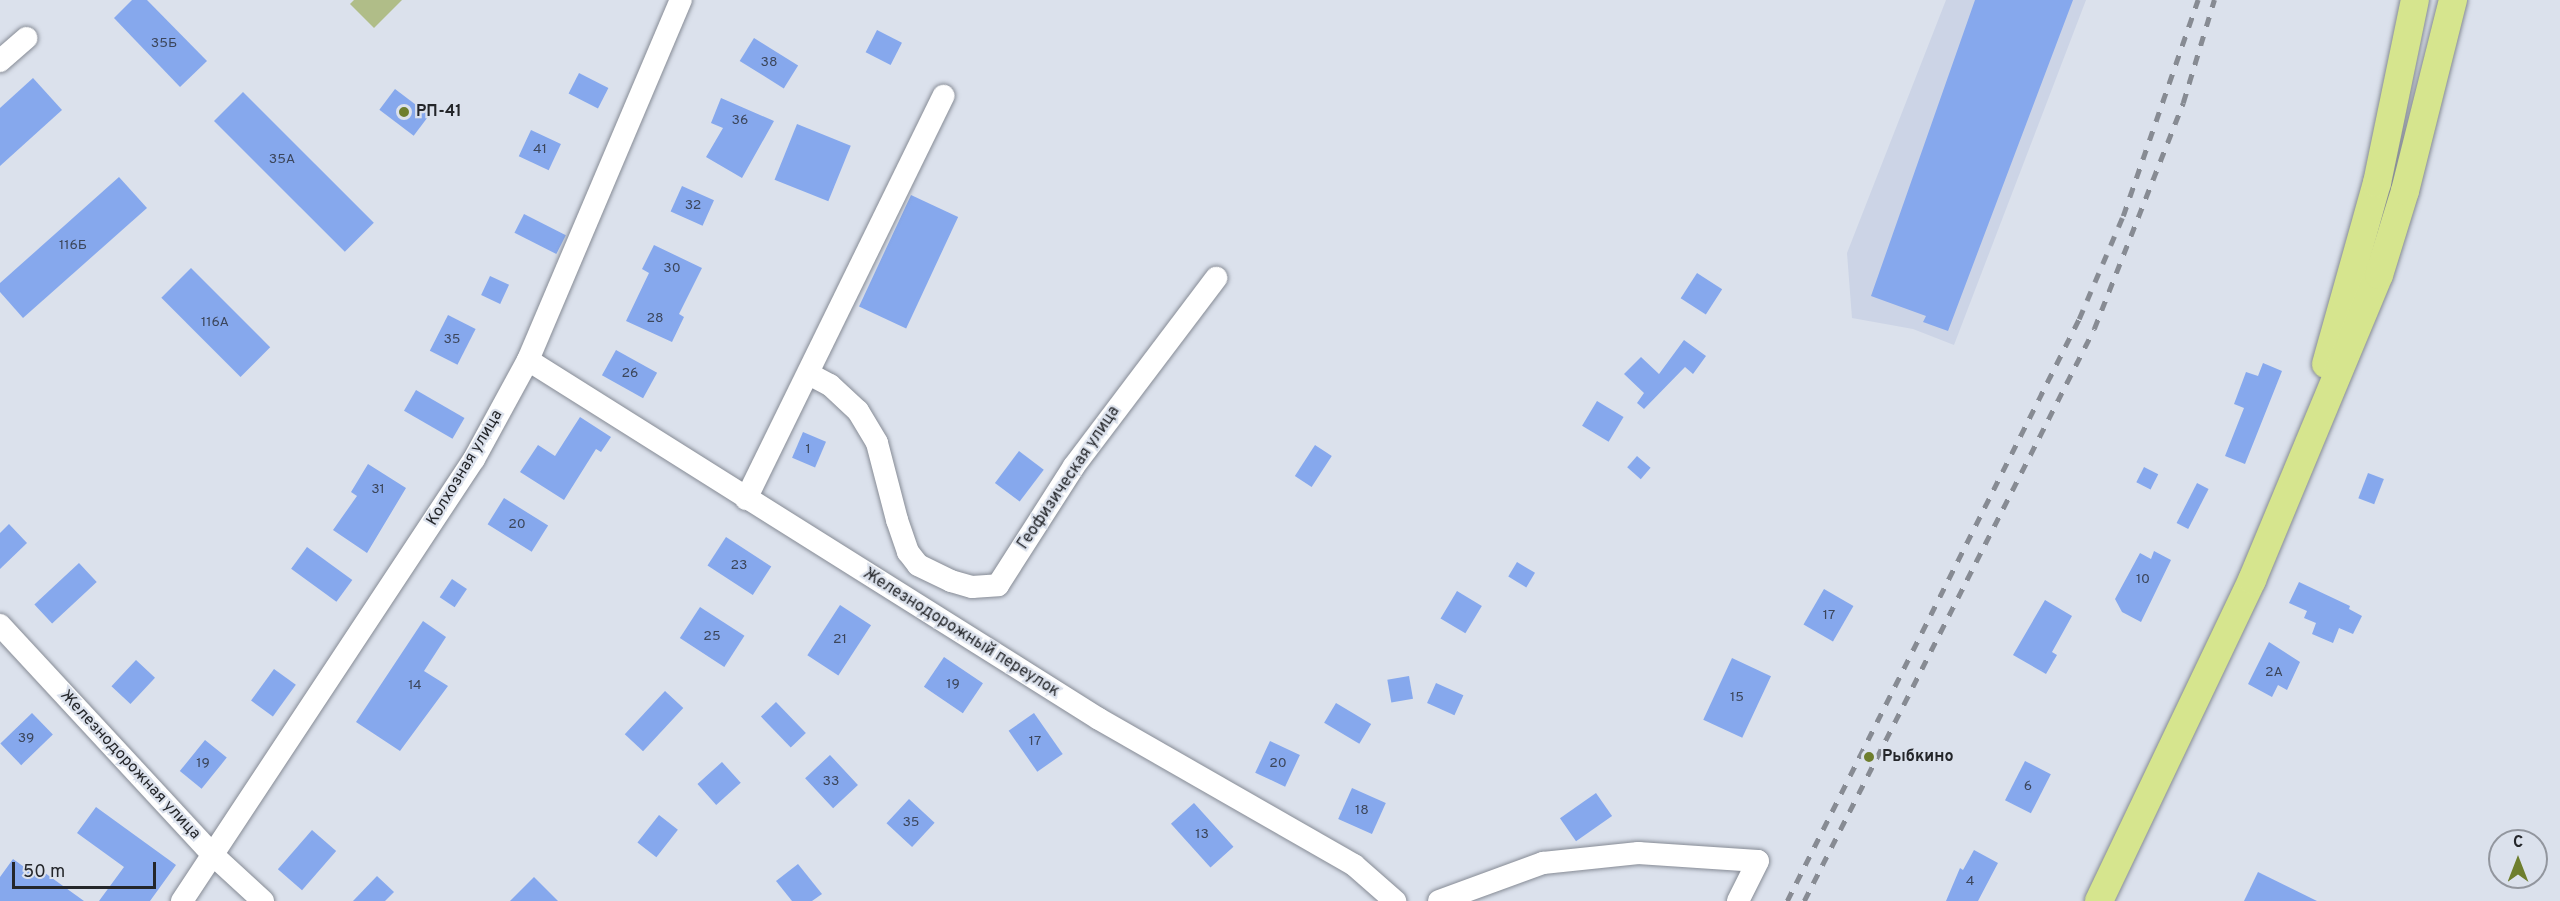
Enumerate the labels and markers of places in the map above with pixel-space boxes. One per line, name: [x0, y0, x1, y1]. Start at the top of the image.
place label: РП-41: [416, 102, 462, 122]
marker: РП-41: [397, 105, 411, 119]
place label: Рыбкино: [1882, 747, 1954, 767]
marker: Рыбкино: [1860, 748, 1878, 766]

